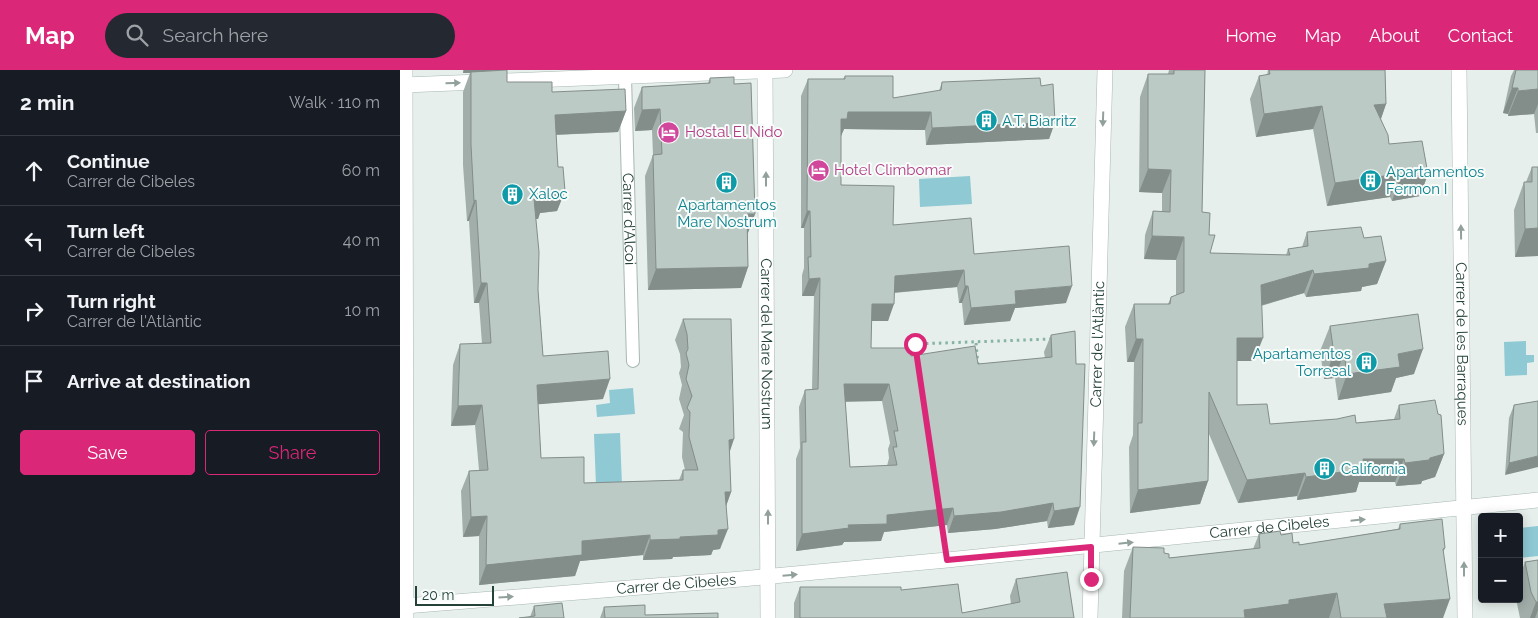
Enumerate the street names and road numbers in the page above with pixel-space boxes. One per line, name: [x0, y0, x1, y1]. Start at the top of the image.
street label: Carrer d'Alcoi: [619, 173, 639, 265]
street label: Carrer del Mare Nostrum: [757, 258, 776, 430]
street label: Carrer de les Barraques: [1452, 262, 1472, 426]
street label: Carrer de l'Atlàntic: [1087, 281, 1108, 408]
street label: Carrer de Cibeles: [1209, 512, 1330, 542]
street label: Carrer de Cibeles: [616, 570, 737, 598]

